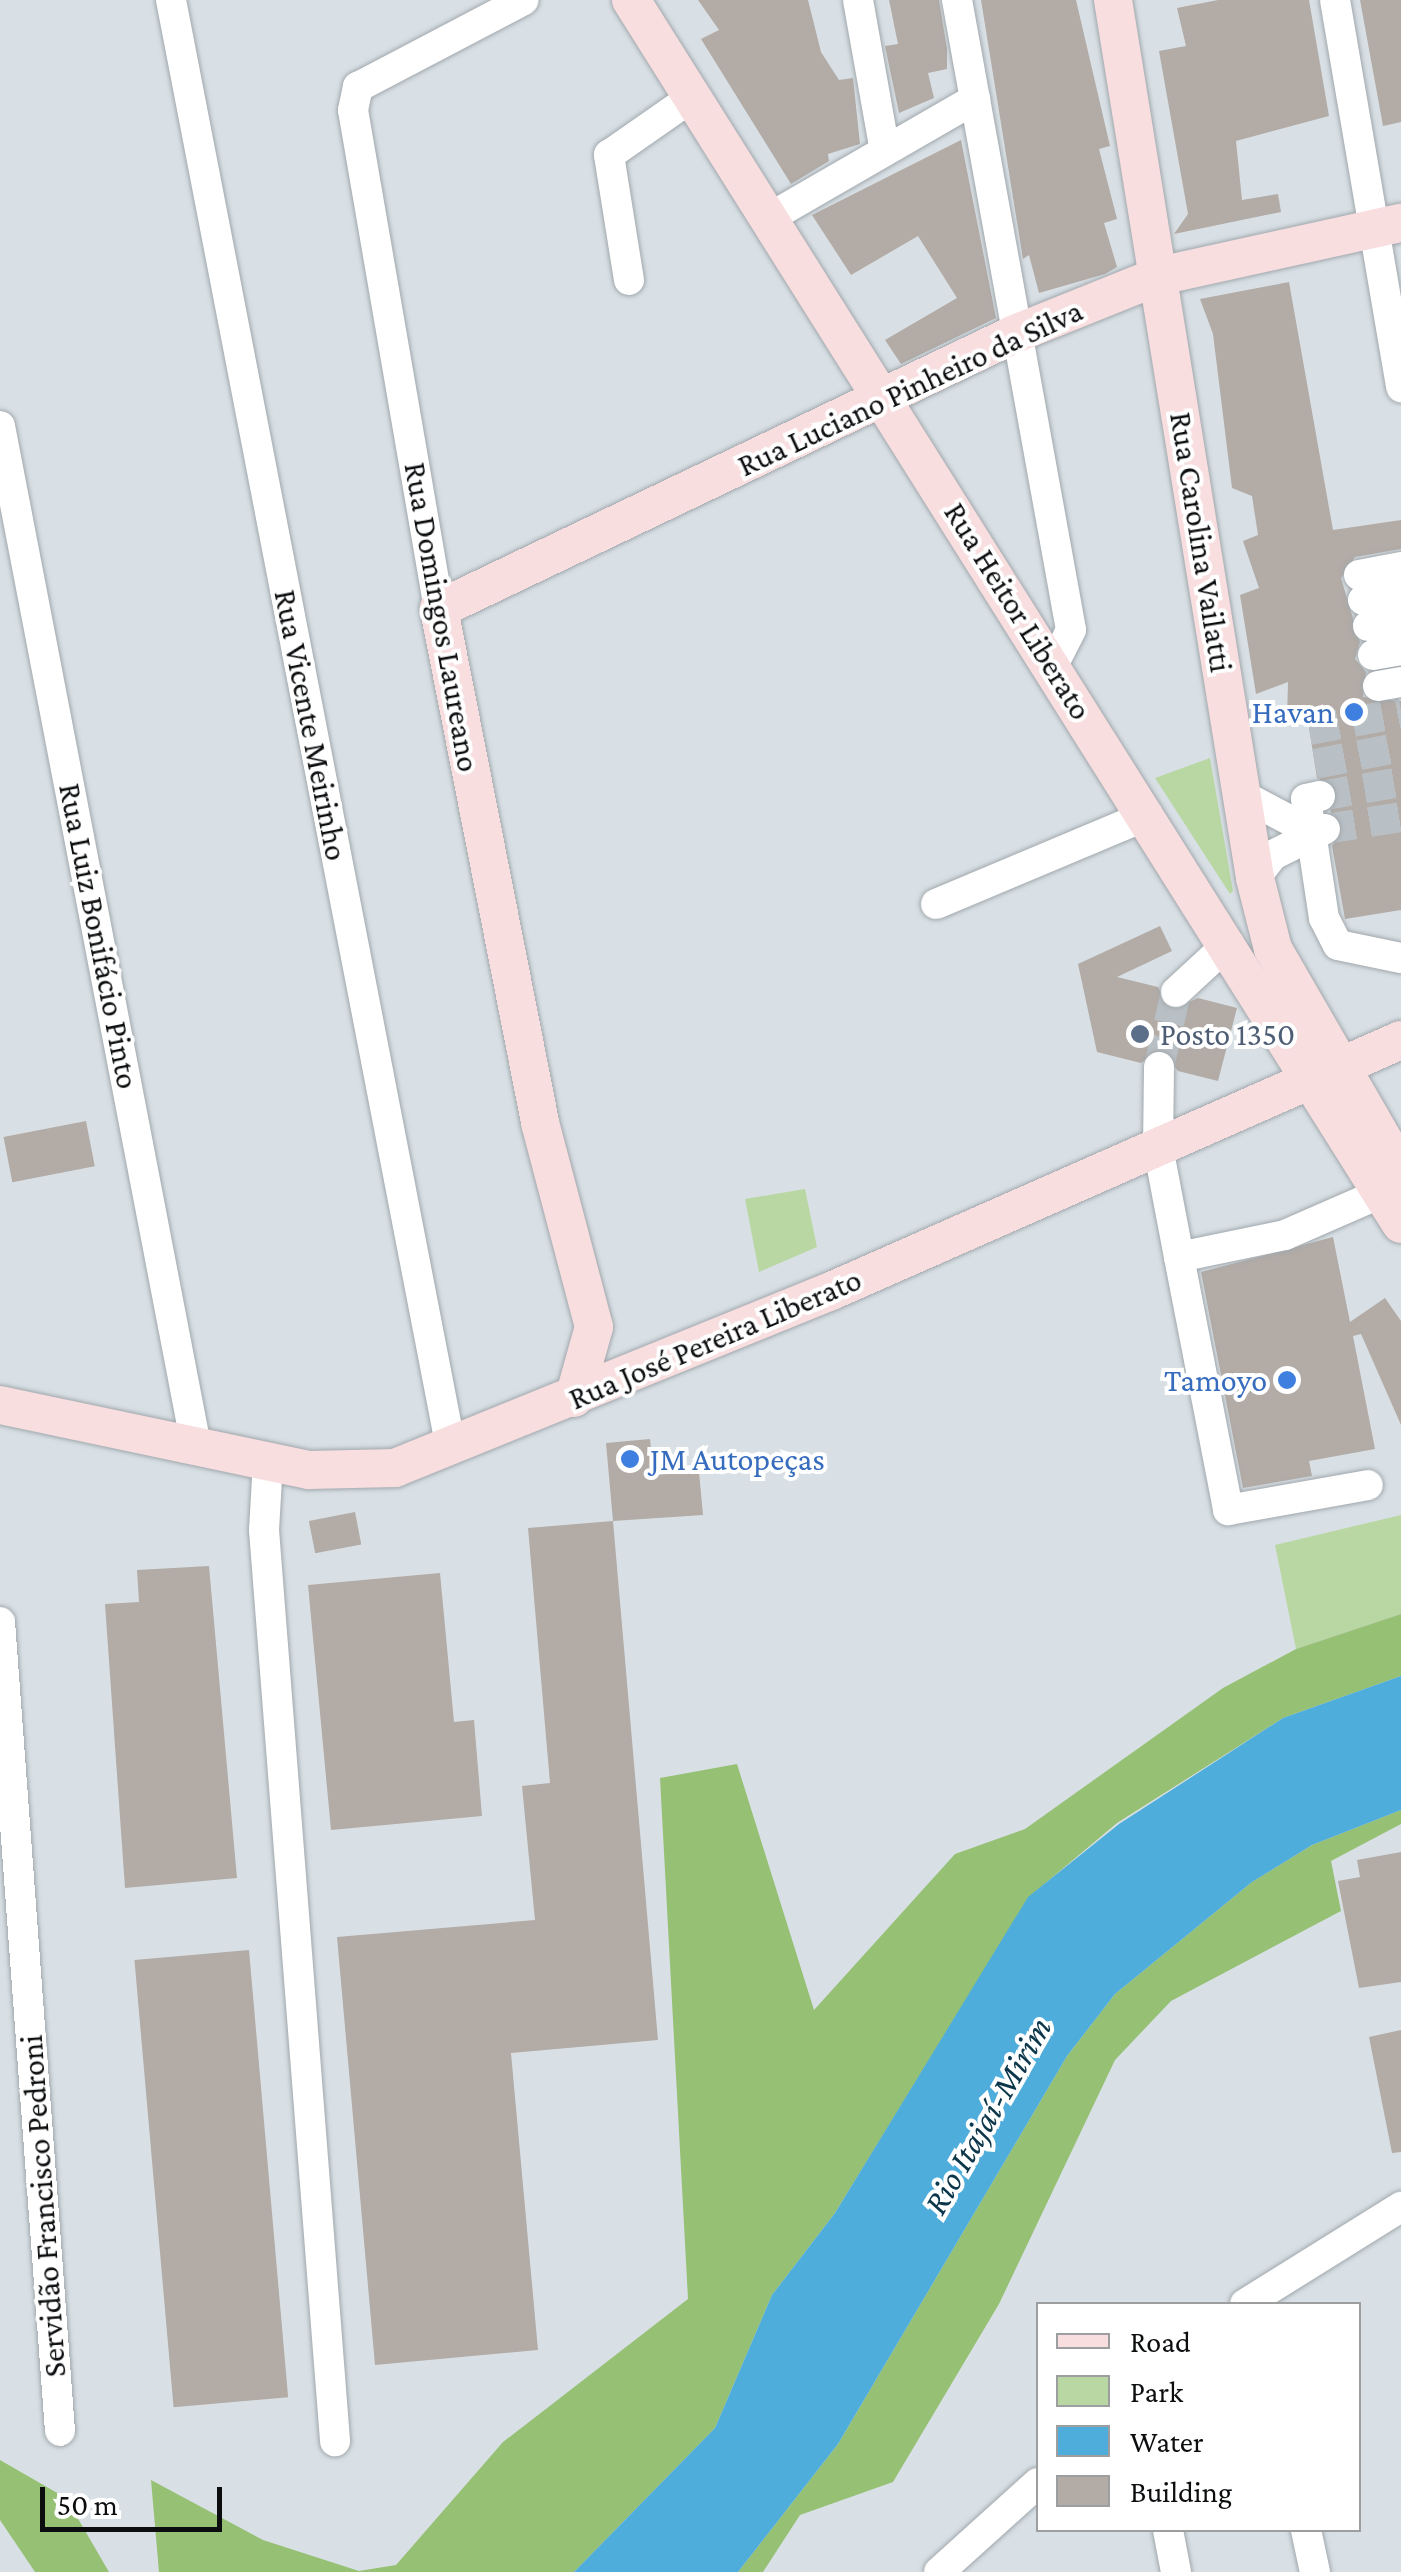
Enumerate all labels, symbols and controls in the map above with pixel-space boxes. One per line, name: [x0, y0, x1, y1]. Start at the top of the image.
street label: Rua Luciano Pinheiro da Silva: [732, 291, 1088, 485]
street label: Rua Carolina Vailatti: [1161, 409, 1241, 675]
street label: Rua Domingos Laureano: [396, 459, 488, 775]
street label: Rua Heitor Liberato: [936, 495, 1100, 727]
street label: Rua Vicente Meirinho: [266, 586, 356, 864]
place label: Havan: [1252, 693, 1334, 731]
marker: Havan: [1343, 701, 1365, 723]
street label: Rua Luiz Bonifácio Pinto: [51, 780, 147, 1092]
place label: Posto 1350: [1160, 1015, 1295, 1053]
marker: Posto 1350: [1129, 1023, 1151, 1045]
street label: Rua José Pereira Liberato: [563, 1260, 867, 1418]
place label: Tamoyo: [1164, 1361, 1267, 1399]
marker: Tamoyo: [1276, 1369, 1298, 1391]
place label: JM Autopeças: [650, 1440, 825, 1478]
marker: JM Autopeças: [619, 1448, 641, 1470]
water label: Rio Itajaí-Mirim: [915, 2010, 1061, 2222]
street label: Servidão Francisco Pedroni: [12, 2033, 74, 2379]
legend: [1036, 2302, 1361, 2532]
text: Road: [1130, 2325, 1191, 2358]
text: Park: [1130, 2375, 1183, 2408]
text: Water: [1130, 2425, 1204, 2458]
scale bar: [45, 2467, 228, 2529]
text: Building: [1130, 2475, 1232, 2508]
text: 50 m: [57, 2488, 118, 2521]

